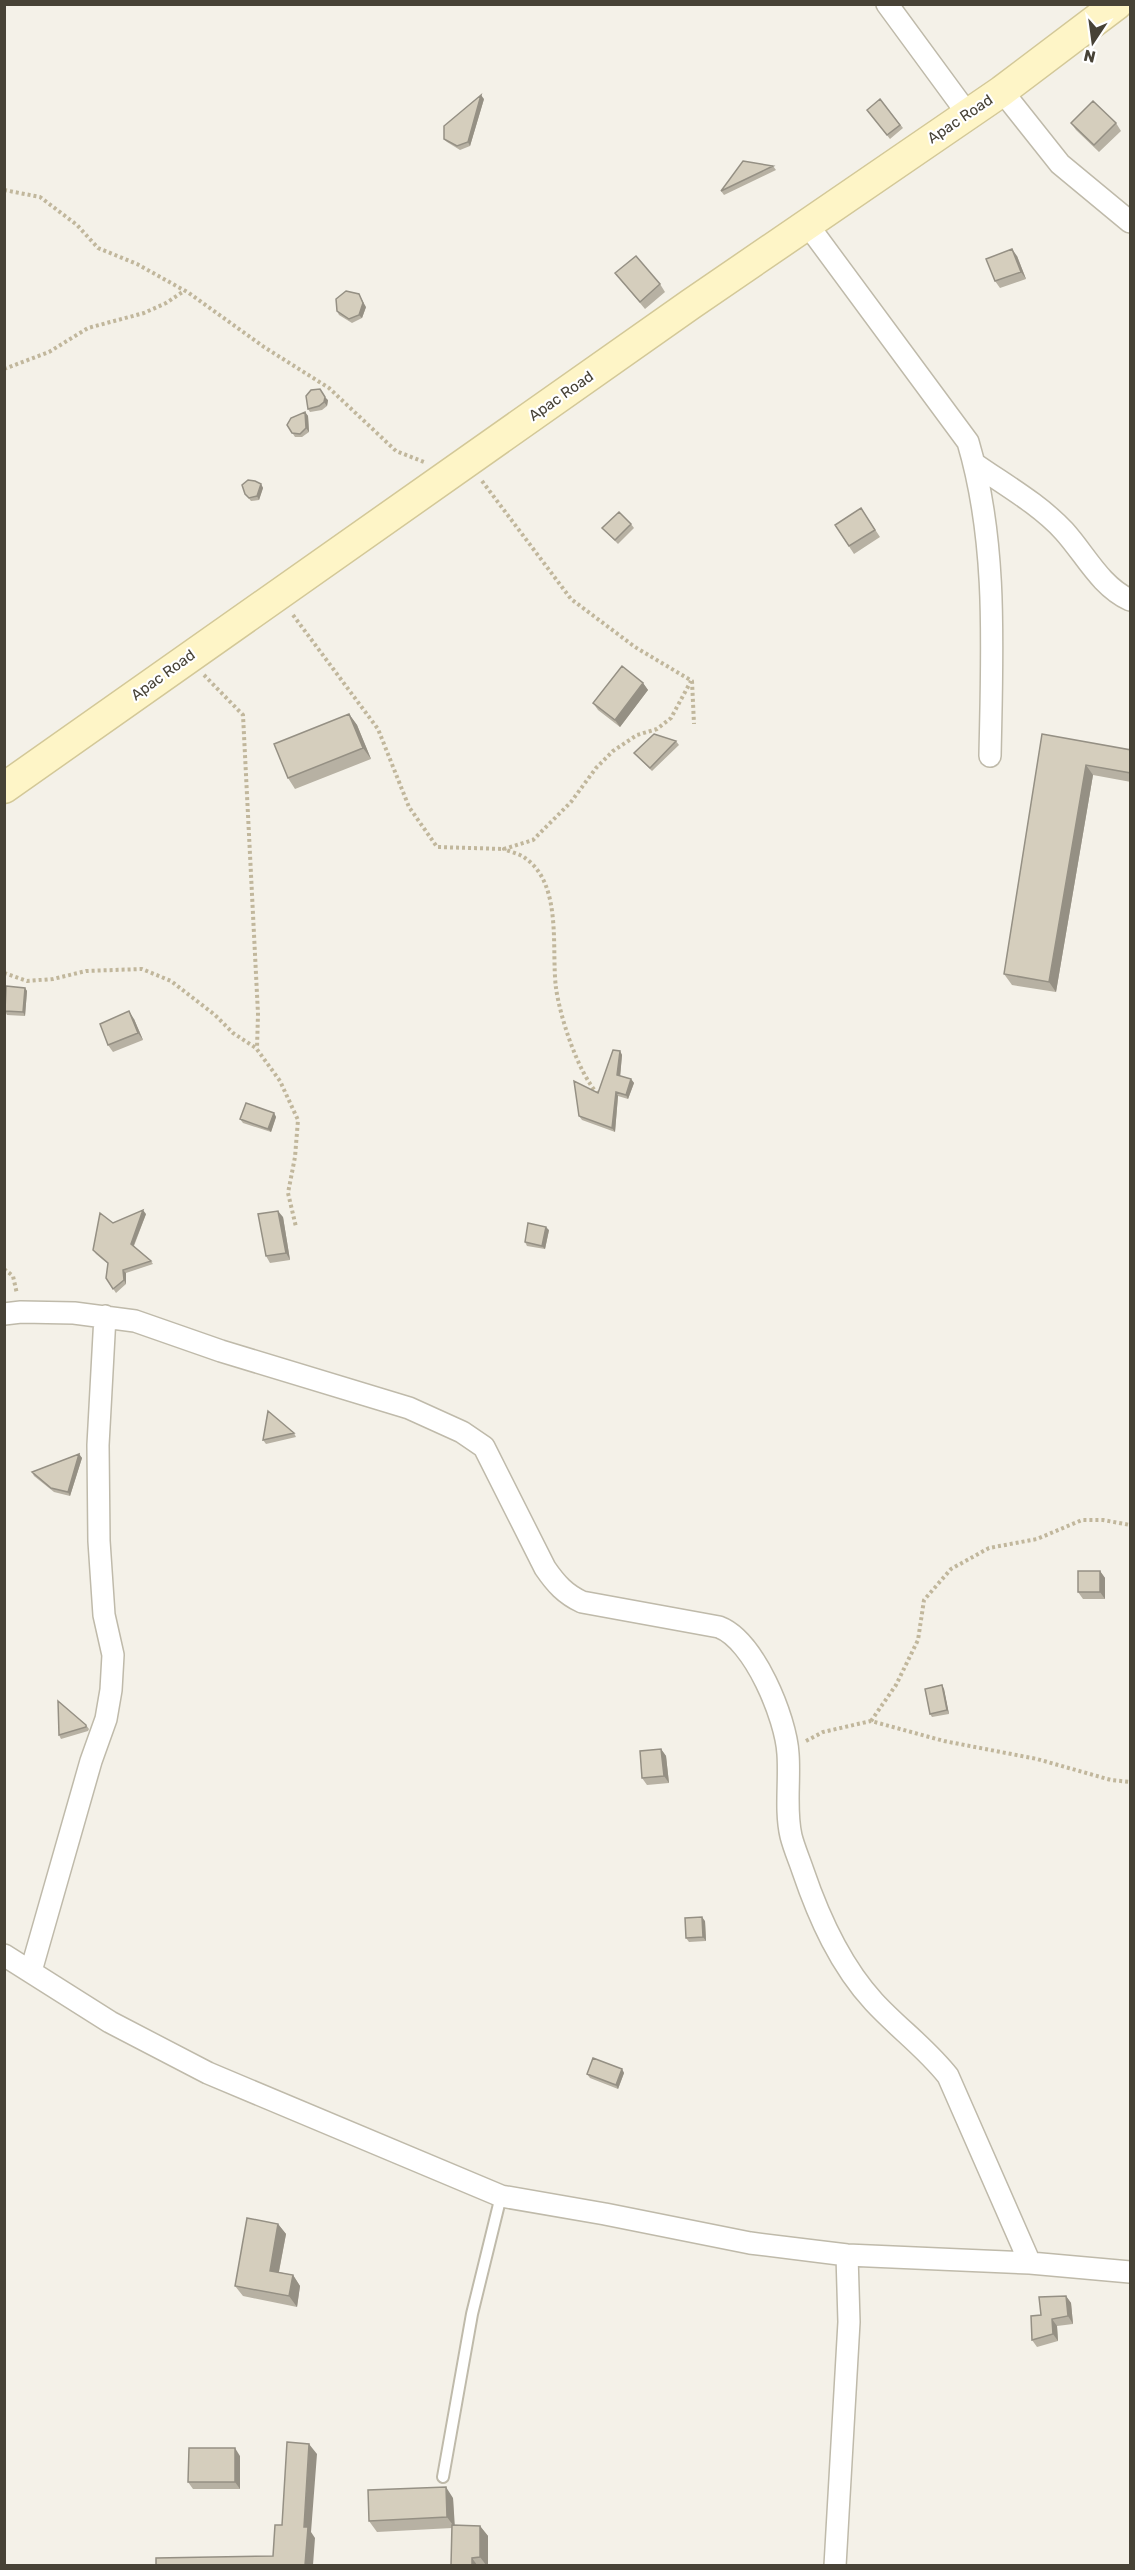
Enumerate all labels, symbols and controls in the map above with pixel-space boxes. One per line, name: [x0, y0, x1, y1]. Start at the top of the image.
north arrow: [1063, 12, 1123, 72]
text: N: [1082, 46, 1097, 67]
street label: Apac Road: [924, 91, 996, 147]
street label: Apac Road: [525, 367, 597, 425]
street label: Apac Road: [127, 646, 199, 704]

